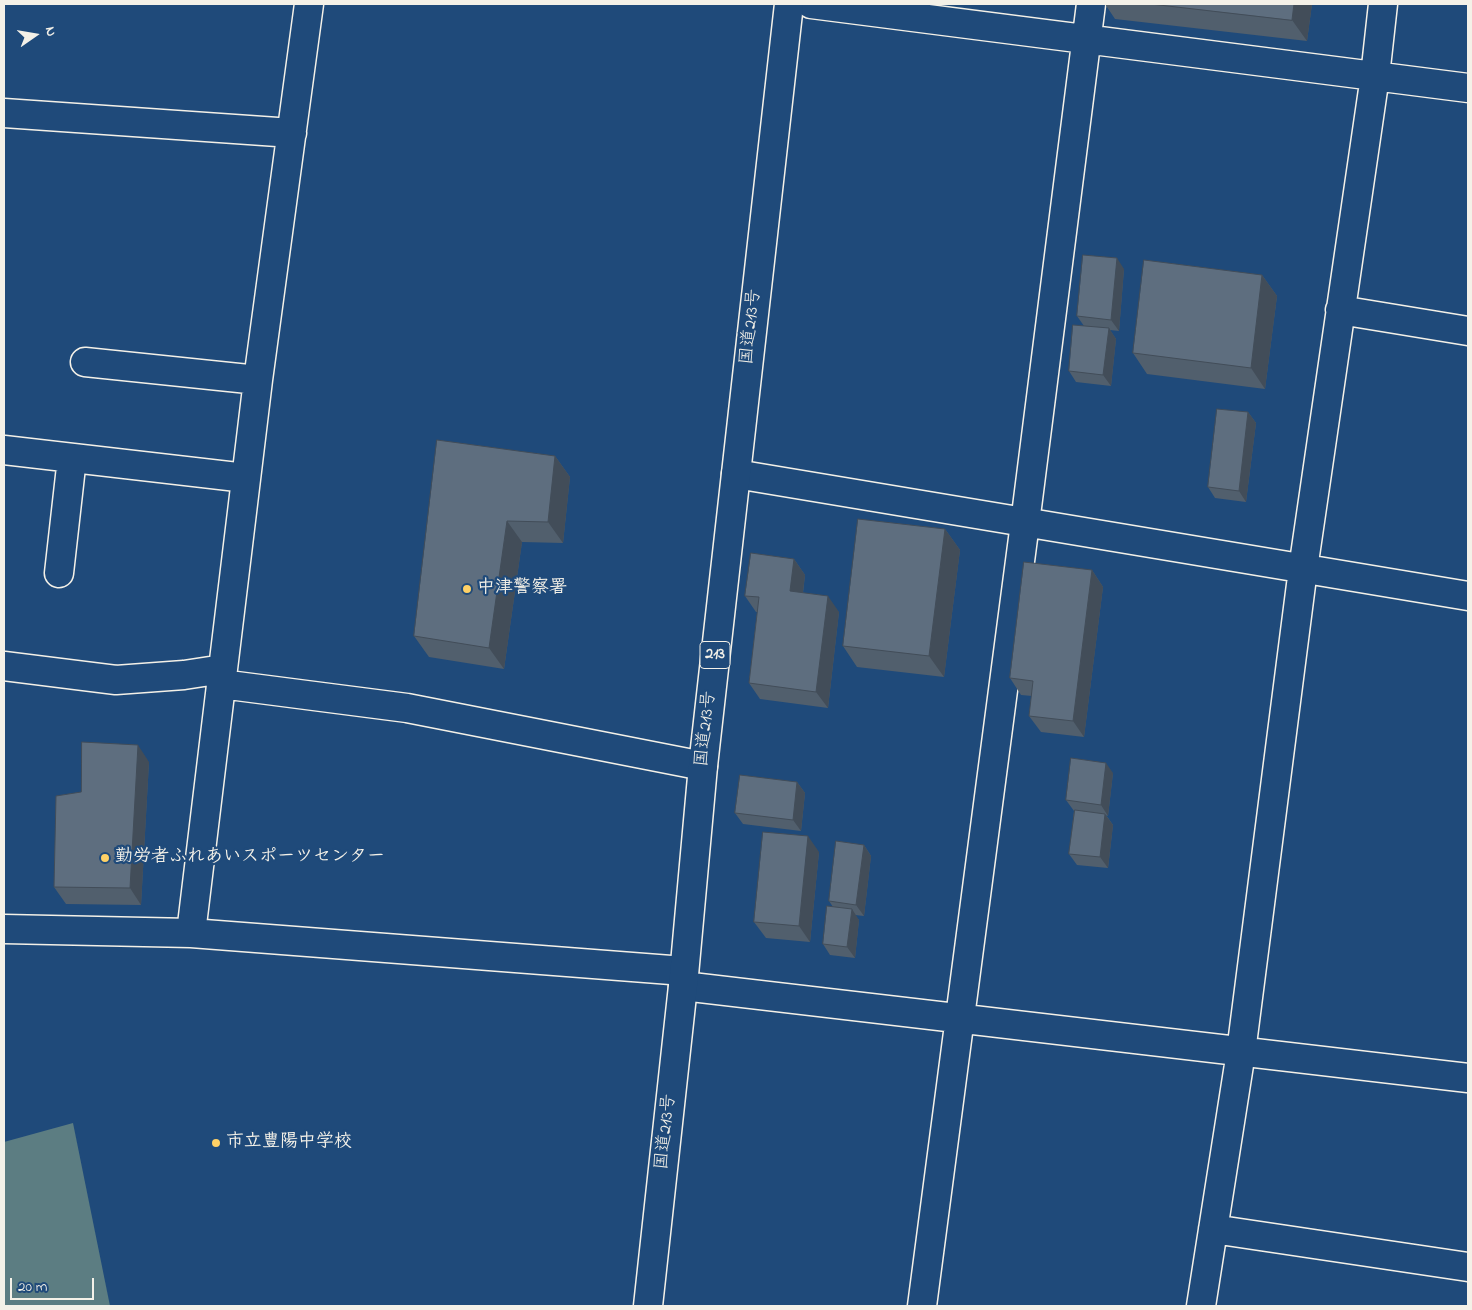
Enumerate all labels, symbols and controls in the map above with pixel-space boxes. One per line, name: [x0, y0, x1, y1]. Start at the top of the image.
north arrow: [10, 10, 60, 60]
text: N: [39, 25, 61, 38]
street label: 国道213号: [737, 288, 767, 366]
place label: 中津警察署: [477, 578, 567, 600]
marker: 中津警察署: [461, 583, 473, 595]
road number: 213: [700, 642, 730, 668]
street label: 国道213号: [692, 690, 722, 768]
place label: 勤労者ふれあいスポーツセンター: [115, 847, 385, 869]
marker: 勤労者ふれあいスポーツセンター: [99, 852, 111, 864]
street label: 国道213号: [652, 1093, 682, 1171]
place label: 市立豊陽中学校: [226, 1132, 352, 1154]
marker: 市立豊陽中学校: [210, 1137, 222, 1149]
scale bar: [12, 1268, 96, 1300]
text: 20 m: [18, 1276, 47, 1298]

